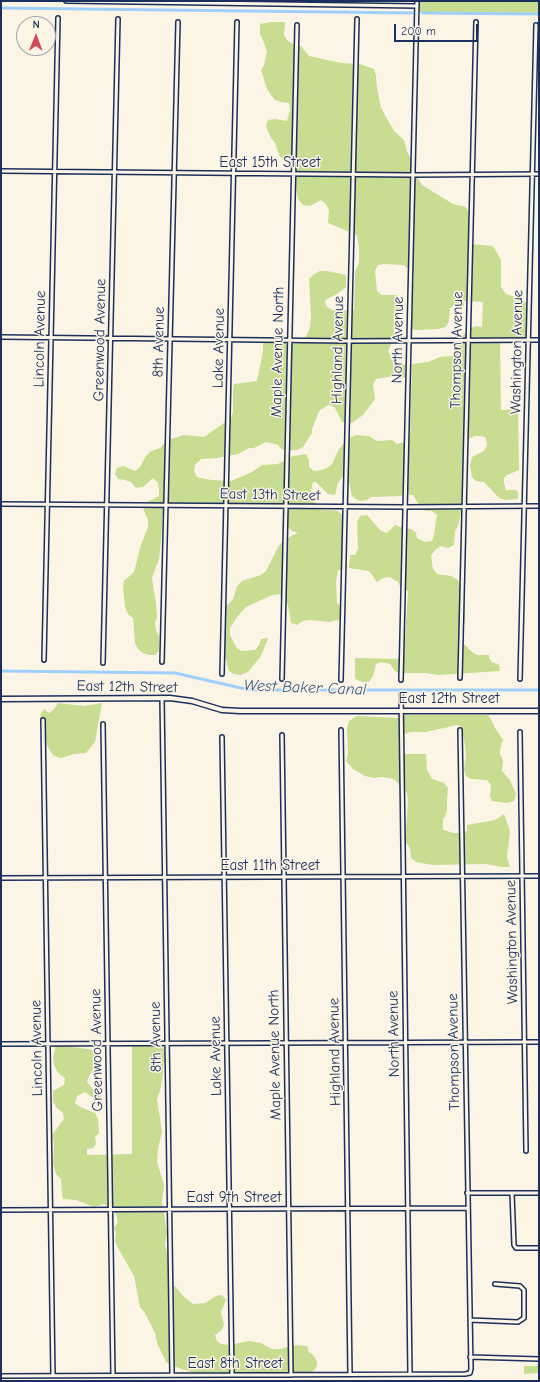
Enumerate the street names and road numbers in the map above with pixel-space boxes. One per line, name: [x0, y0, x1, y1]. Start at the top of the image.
street label: East 15th Street: [219, 154, 321, 172]
street label: Greenwood Avenue: [90, 278, 110, 402]
street label: Maple Avenue North: [268, 286, 288, 418]
street label: Washington Avenue: [507, 290, 527, 414]
street label: Lincoln Avenue: [30, 291, 50, 387]
street label: Thompson Avenue: [447, 291, 467, 409]
street label: Highland Avenue: [328, 296, 348, 404]
street label: North Avenue: [388, 296, 408, 384]
street label: 8th Avenue: [149, 306, 169, 378]
street label: Lake Avenue: [209, 308, 229, 388]
street label: East 13th Street: [219, 485, 321, 505]
street label: East 12th Street: [76, 677, 178, 697]
street label: East 12th Street: [398, 690, 500, 708]
street label: East 11th Street: [220, 857, 320, 875]
street label: Washington Avenue: [502, 880, 522, 1004]
street label: Greenwood Avenue: [87, 988, 107, 1112]
street label: Maple Avenue North: [265, 989, 285, 1121]
street label: North Avenue: [384, 990, 404, 1078]
street label: Thompson Avenue: [444, 993, 464, 1111]
street label: Highland Avenue: [325, 998, 345, 1106]
street label: Lincoln Avenue: [27, 1000, 47, 1096]
street label: 8th Avenue: [146, 1001, 166, 1073]
street label: Lake Avenue: [206, 1016, 226, 1096]
street label: East 9th Street: [186, 1189, 282, 1207]
street label: East 8th Street: [188, 1355, 282, 1373]

